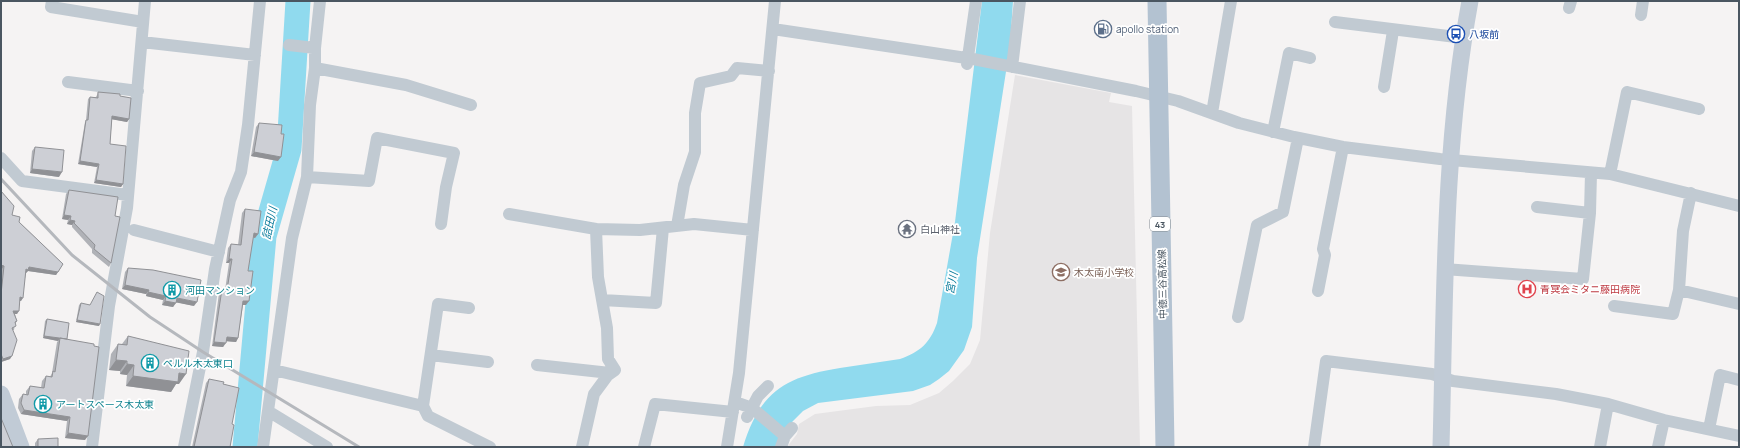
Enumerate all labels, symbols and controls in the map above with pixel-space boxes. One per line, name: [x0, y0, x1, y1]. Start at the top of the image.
fuel station icon: apollo station: [1093, 19, 1113, 39]
place label: apollo station: [1116, 22, 1179, 36]
bus stop icon: 八坂前: [1446, 24, 1466, 44]
place label: 八坂前: [1469, 27, 1499, 41]
water label: 詰田川: [258, 204, 280, 241]
road number: 43: [1150, 217, 1170, 231]
temple icon: 白山神社: [897, 219, 917, 239]
place label: 白山神社: [920, 222, 960, 236]
street label: 中徳三谷高松線: [1154, 249, 1170, 319]
school or university icon: 木太南小学校: [1051, 262, 1071, 282]
place label: 木太南小学校: [1074, 265, 1134, 279]
water label: 宮川: [942, 270, 961, 295]
hospital icon: 青冥会ミタニ藤田病院: [1517, 279, 1537, 299]
building icon: 河田マンション: [162, 280, 182, 300]
place label: 青冥会ミタニ藤田病院: [1540, 282, 1640, 296]
place label: 河田マンション: [185, 283, 255, 297]
building icon: ペルル木太東口: [140, 353, 160, 373]
place label: ペルル木太東口: [163, 356, 233, 370]
building icon: アートスペース木太東: [33, 394, 53, 414]
place label: アートスペース木太東: [56, 397, 154, 411]

